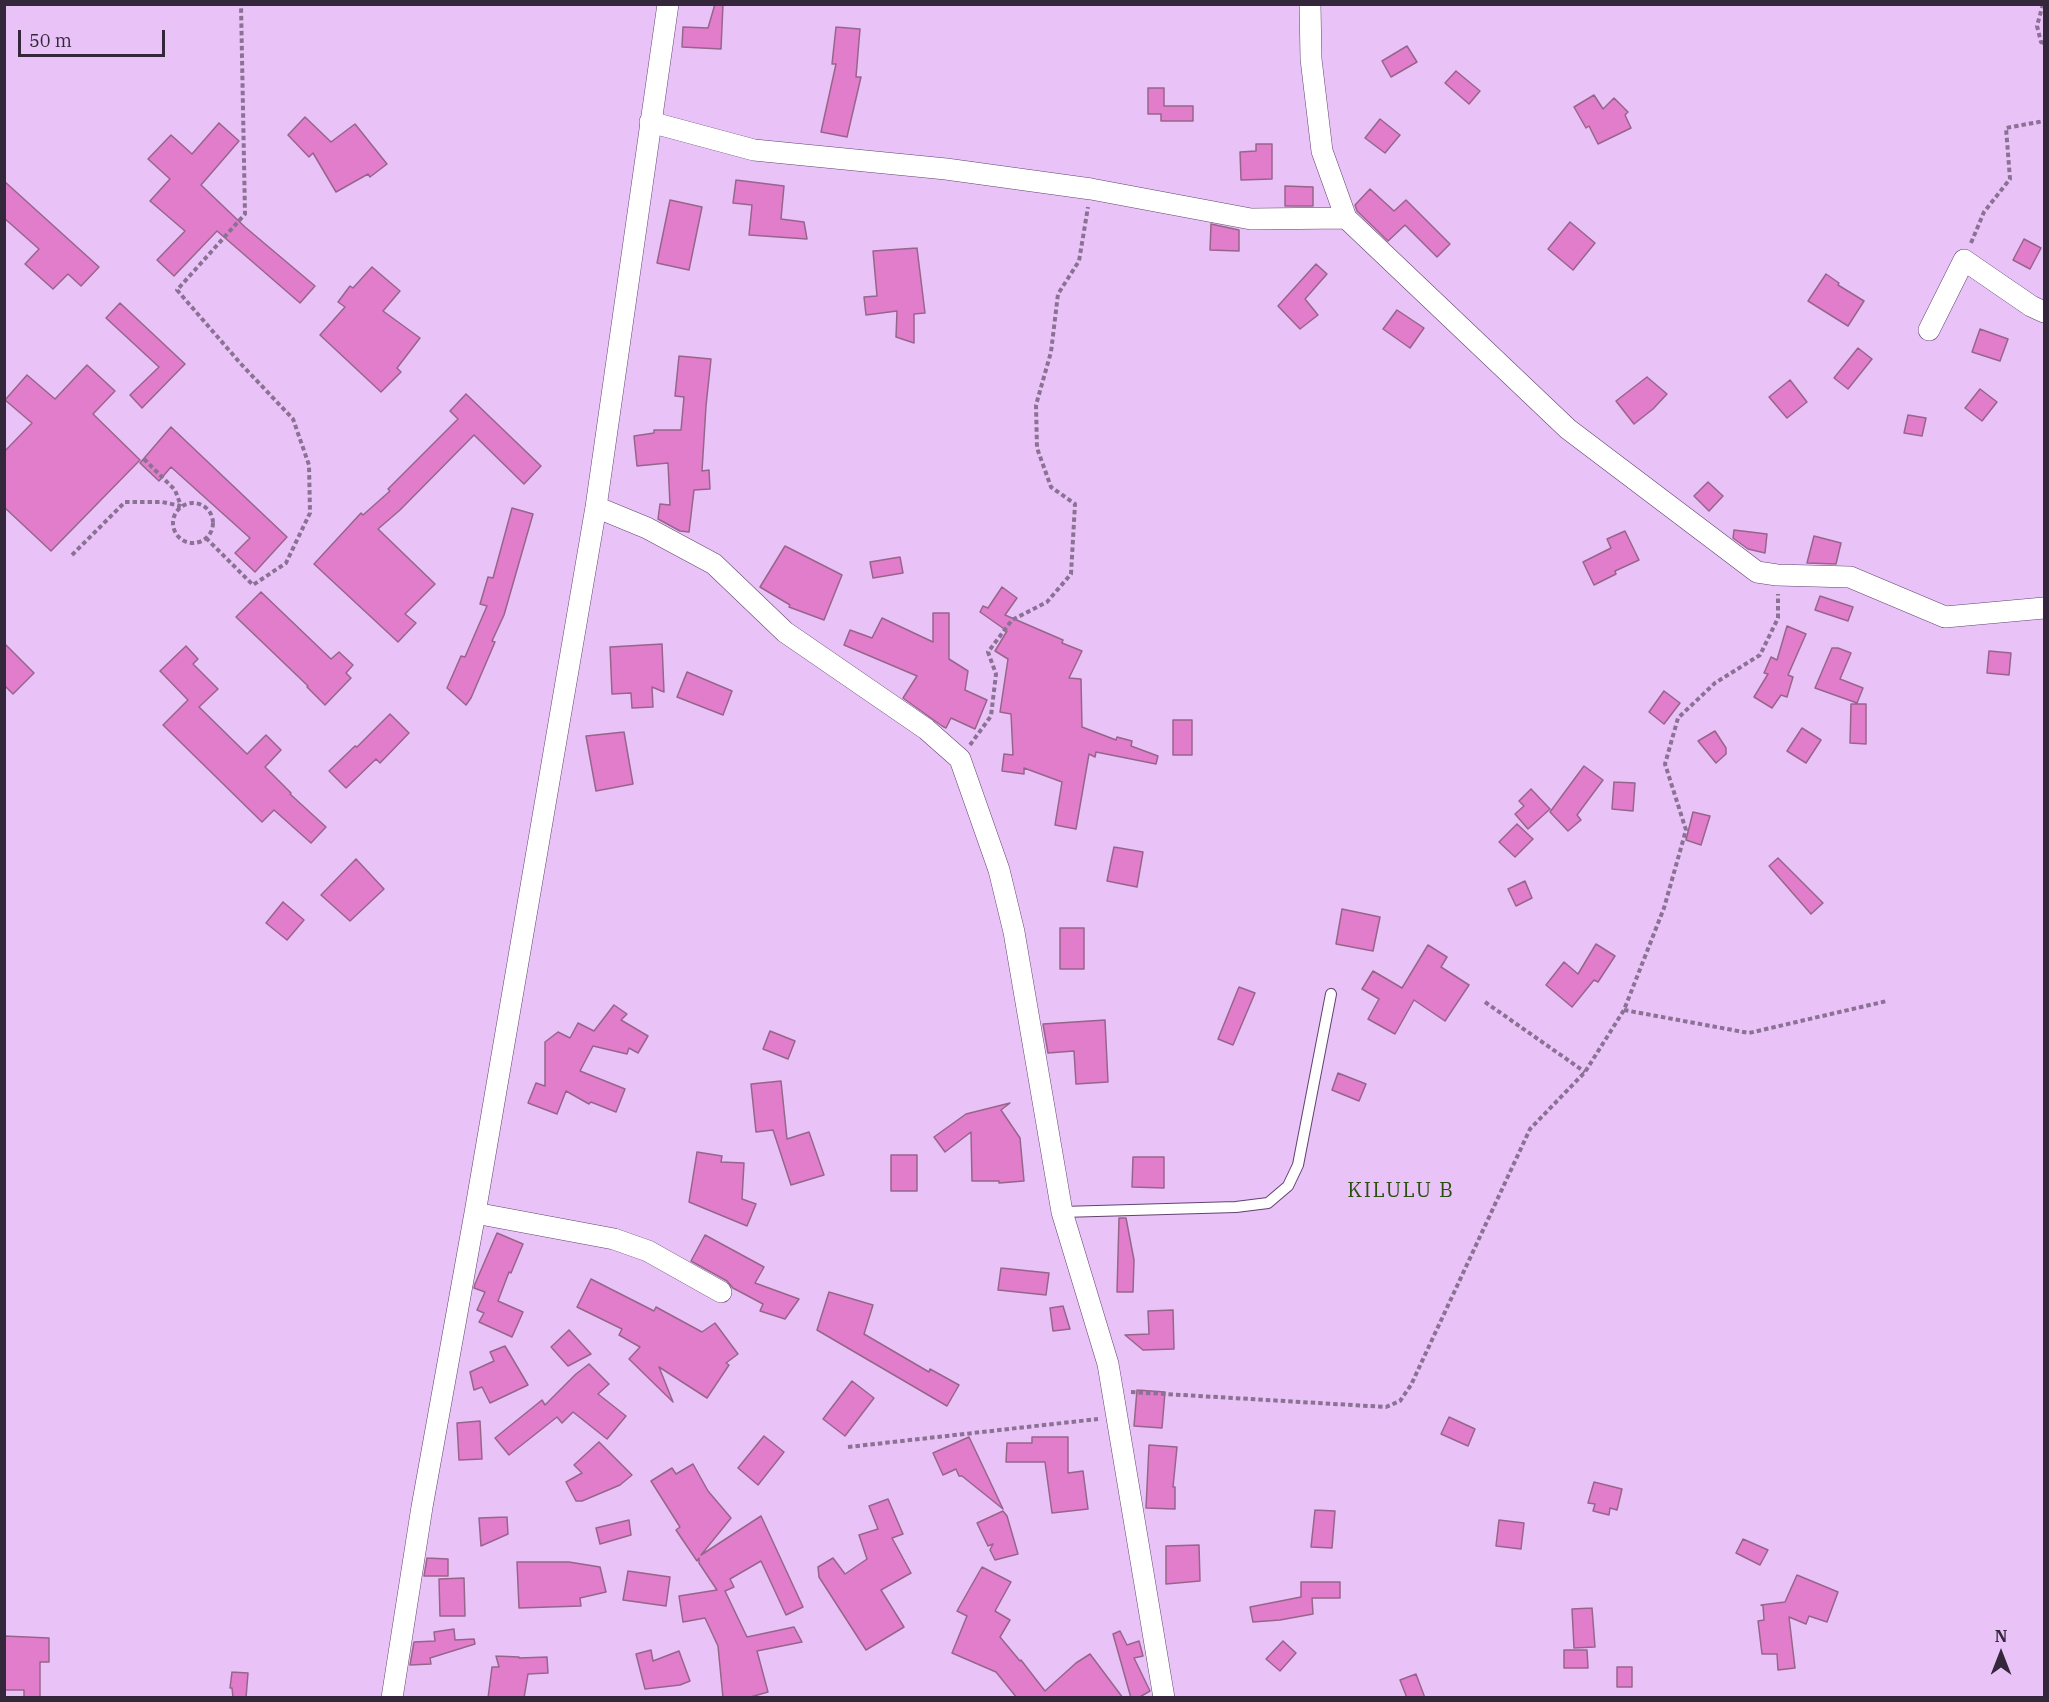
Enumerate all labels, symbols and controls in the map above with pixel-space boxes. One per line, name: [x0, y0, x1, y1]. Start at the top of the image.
scale bar: [21, 18, 168, 56]
text: 50 m: [29, 29, 72, 52]
district label: KILULU B: [1347, 1178, 1455, 1204]
north arrow: [1971, 1624, 2031, 1684]
text: N: [1995, 1626, 2007, 1646]

